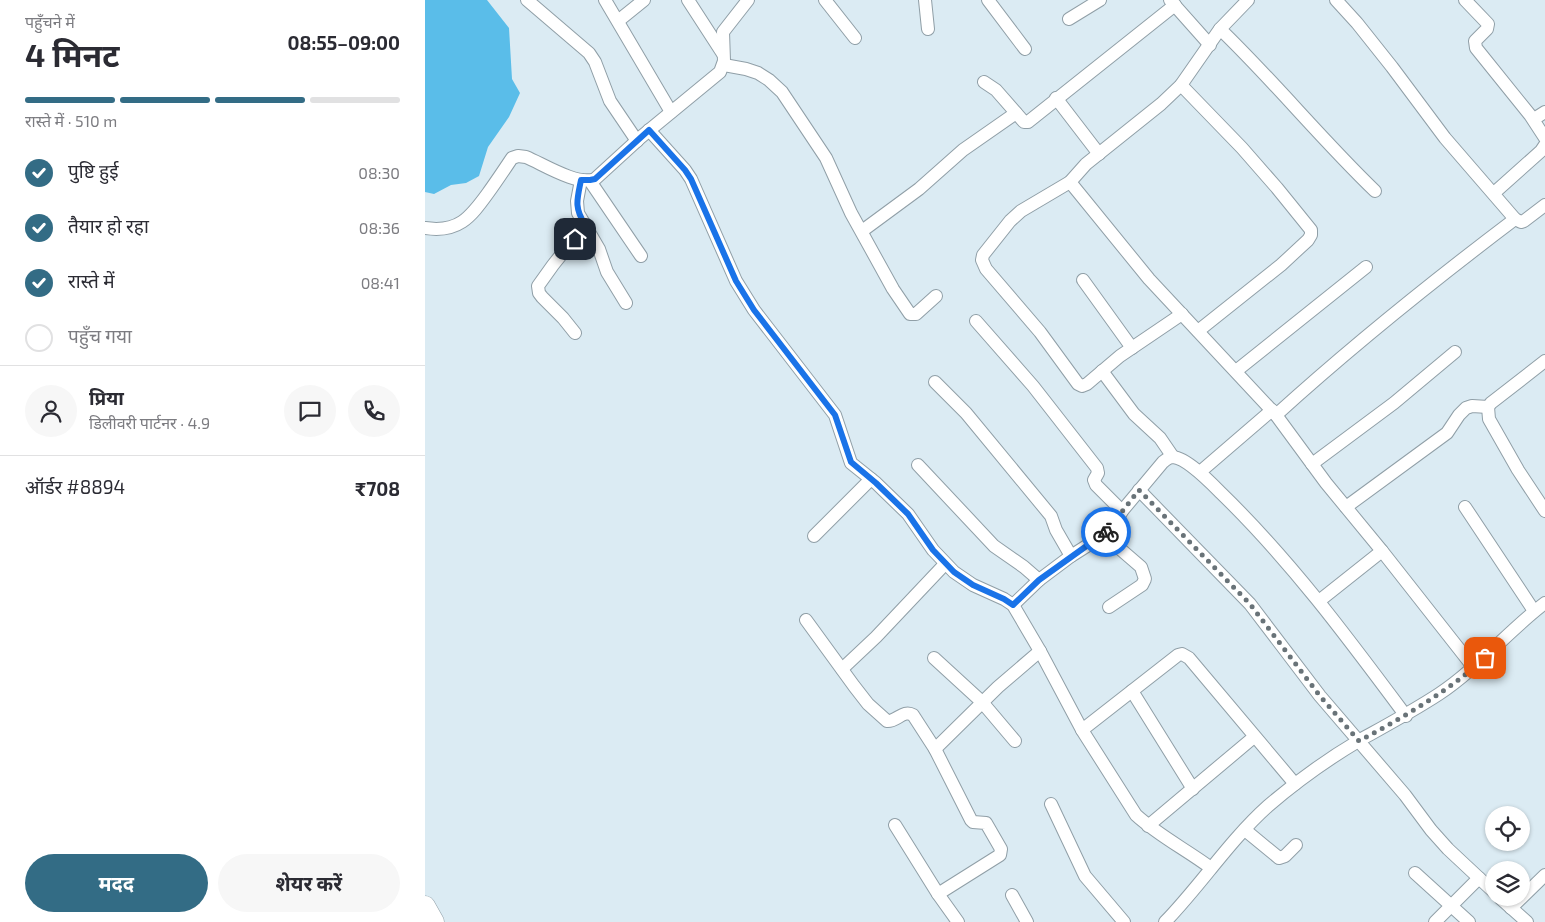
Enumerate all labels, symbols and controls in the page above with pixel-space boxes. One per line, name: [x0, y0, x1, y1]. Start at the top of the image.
text: पहुँचने में: [25, 12, 75, 31]
text: 08:55–09:00: [288, 31, 400, 54]
text: 4 मिनट: [25, 35, 119, 73]
text: रास्ते में · 510 m: [25, 111, 117, 130]
icon: check: [25, 159, 53, 187]
text: पुष्टि हुई: [68, 159, 118, 182]
text: 08:30: [358, 163, 400, 182]
icon: check: [25, 214, 53, 242]
text: तैयार हो रहा: [68, 214, 149, 237]
text: 08:36: [359, 218, 400, 237]
pin: [554, 218, 596, 260]
icon: home: [561, 225, 589, 253]
icon: check: [25, 269, 53, 297]
text: रास्ते में: [68, 269, 115, 292]
text: 08:41: [361, 273, 400, 292]
text: पहुँच गया: [68, 324, 132, 347]
button: person: [25, 385, 77, 437]
button: chat: [284, 385, 336, 437]
button: phone: [348, 385, 400, 437]
text: प्रिया: [89, 386, 124, 409]
text: डिलीवरी पार्टनर · 4.9: [89, 413, 210, 432]
text: ऑर्डर #8894: [25, 475, 125, 498]
text: ₹708: [355, 477, 400, 500]
courier: [1081, 507, 1131, 557]
icon: bike: [1092, 518, 1120, 546]
pin: [1464, 637, 1506, 679]
icon: bag: [1471, 644, 1499, 672]
map controls: [1485, 806, 1530, 906]
button: locate: [1485, 806, 1530, 851]
button: मदद: [25, 854, 208, 912]
button: शेयर करें: [218, 854, 400, 912]
button: layers: [1485, 861, 1530, 906]

